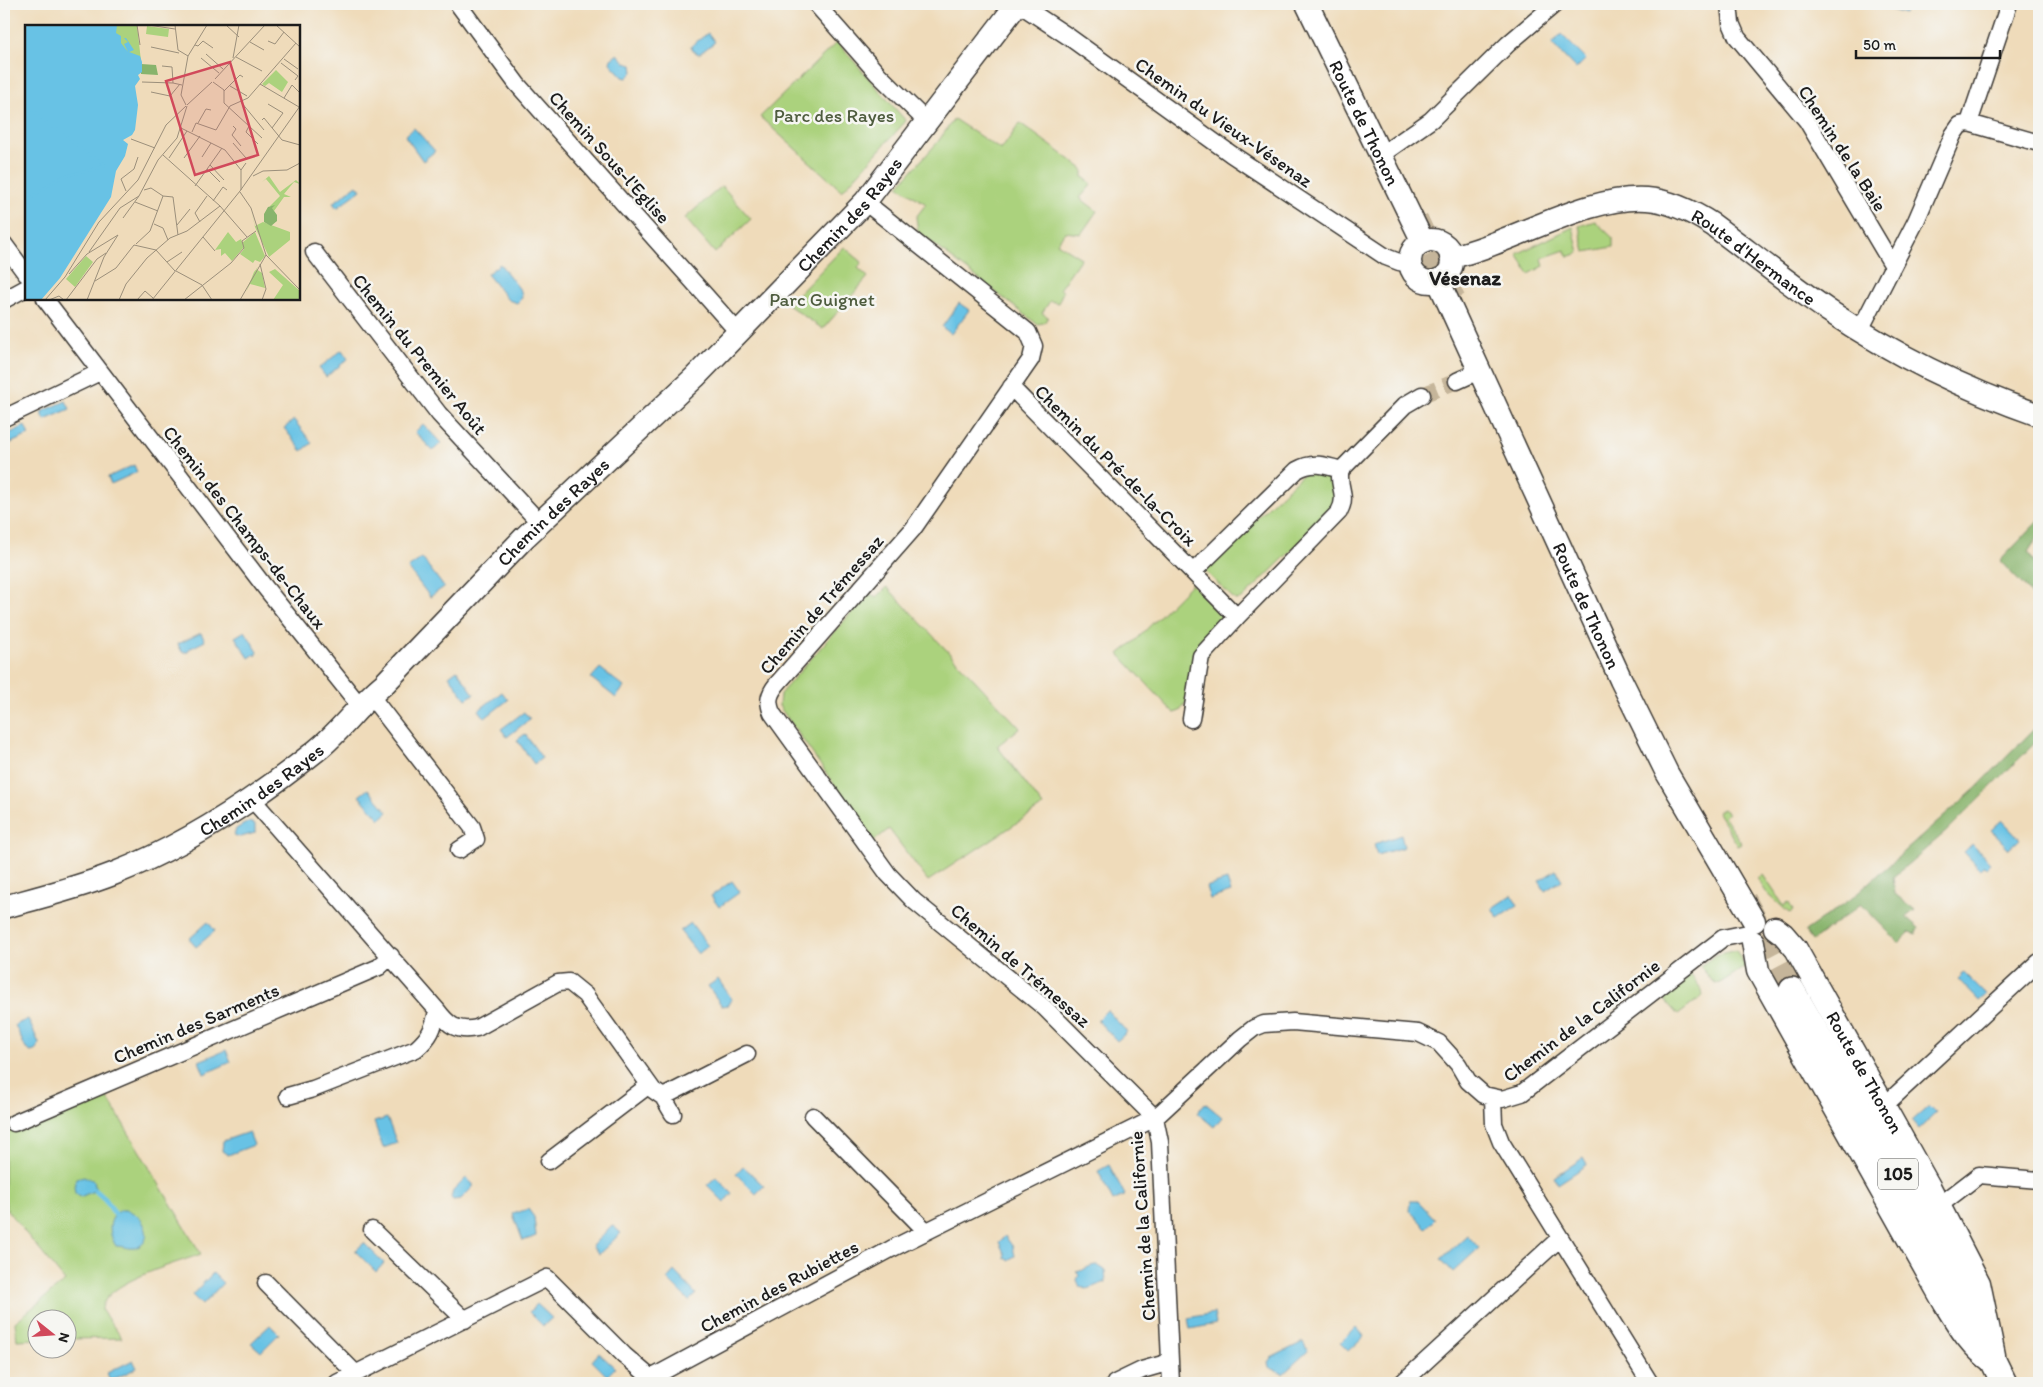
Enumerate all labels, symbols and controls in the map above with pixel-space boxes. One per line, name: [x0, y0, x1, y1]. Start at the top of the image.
inset map: [25, 25, 300, 300]
scale bar: [1856, 28, 1999, 60]
text: 50 m: [1863, 36, 1896, 54]
street label: Chemin du Vieux-Vésenaz: [1131, 52, 1317, 193]
street label: Route de Thonon: [1324, 56, 1405, 189]
street label: Chemin de la Baie: [1793, 81, 1892, 216]
street label: Chemin Sous-l'Eglise: [544, 86, 675, 228]
park label: Parc des Rayes: [774, 104, 894, 127]
street label: Chemin des Rayes: [792, 153, 907, 277]
street label: Route d'Hermance: [1687, 204, 1820, 310]
district label: Vésenaz: [1429, 265, 1501, 290]
street label: Chemin du Premier Août: [348, 269, 492, 439]
park label: Parc Guignet: [769, 288, 875, 311]
street label: Chemin du Pré-de-la-Croix: [1030, 380, 1202, 551]
street label: Chemin des Champs-de-Chaux: [158, 421, 332, 634]
street label: Chemin des Rayes: [492, 453, 614, 571]
street label: Chemin de Trémessaz: [754, 530, 888, 679]
street label: Route de Thonon: [1548, 539, 1625, 673]
street label: Chemin des Rayes: [195, 738, 328, 842]
street label: Chemin de Trémessaz: [946, 898, 1095, 1032]
street label: Chemin de la Californie: [1498, 954, 1664, 1087]
street label: Chemin des Sarments: [110, 978, 283, 1069]
street label: Route de Thonon: [1821, 1007, 1908, 1138]
street label: Chemin de la Californie: [1124, 1130, 1161, 1322]
road number: 105: [1878, 1158, 1918, 1190]
street label: Chemin des Rubiettes: [696, 1235, 862, 1338]
north arrow: [28, 1310, 78, 1360]
text: N: [54, 1331, 73, 1345]

